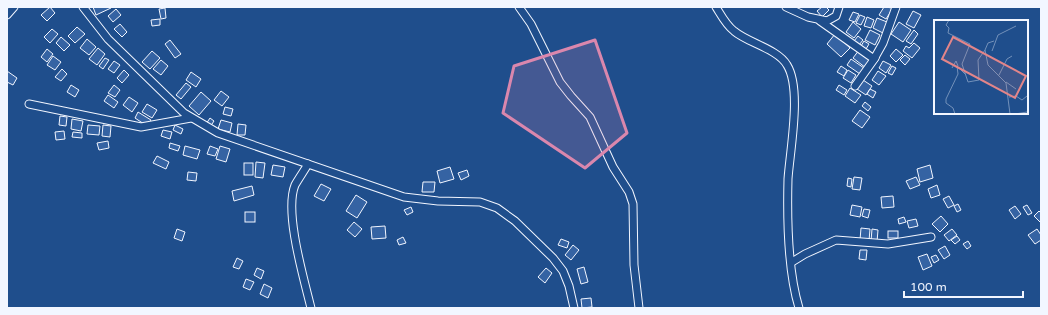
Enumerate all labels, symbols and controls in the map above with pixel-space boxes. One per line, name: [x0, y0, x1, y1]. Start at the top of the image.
inset map: [934, 20, 1028, 114]
scale bar: [904, 273, 1023, 299]
text: 100 m: [910, 280, 947, 294]

